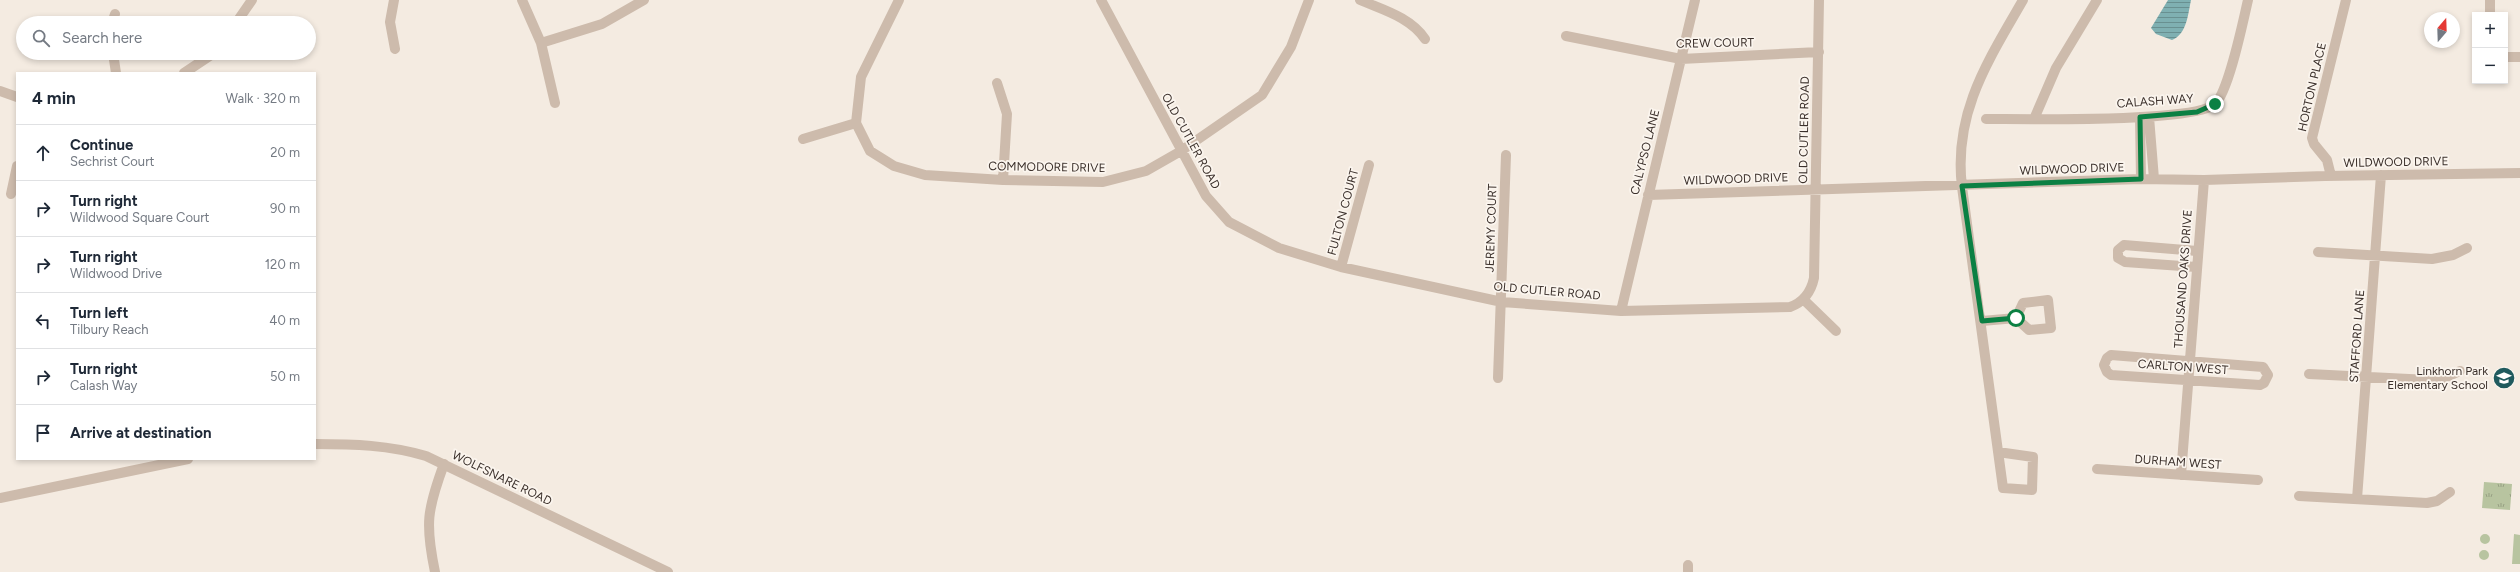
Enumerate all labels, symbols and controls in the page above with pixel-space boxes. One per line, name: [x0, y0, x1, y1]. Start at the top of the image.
north arrow: [2424, 12, 2460, 48]
map controls: [2472, 12, 2508, 84]
button: +: [2472, 12, 2508, 48]
search box: [16, 16, 316, 60]
icon: search: [30, 27, 52, 49]
text: Search here: [62, 29, 142, 47]
street label: CREW COURT: [1676, 35, 1755, 51]
street label: HORTON PLACE: [2295, 41, 2329, 133]
button: −: [2472, 48, 2508, 84]
street label: OLD CUTLER ROAD: [1796, 76, 1812, 184]
text: 4 min: [32, 88, 76, 108]
text: Walk · 320 m: [226, 91, 300, 106]
street label: OLD CUTLER ROAD: [1159, 91, 1223, 191]
street label: CALASH WAY: [2116, 91, 2195, 111]
route end: [2206, 95, 2224, 113]
street label: CALYPSO LANE: [1628, 108, 1662, 196]
text: Continue: [70, 136, 133, 154]
icon: ahead: [32, 142, 54, 164]
text: 20 m: [270, 145, 300, 160]
text: Sechrist Court: [70, 154, 154, 169]
street label: WILDWOOD DRIVE: [2343, 154, 2449, 170]
street label: COMMODORE DRIVE: [988, 159, 1106, 175]
street label: WILDWOOD DRIVE: [2019, 160, 2125, 178]
street label: FULTON COURT: [1325, 167, 1361, 257]
street label: WILDWOOD DRIVE: [1683, 170, 1789, 188]
street label: JEREMY COURT: [1482, 183, 1500, 273]
text: Turn right: [70, 192, 138, 210]
icon: right: [32, 198, 54, 220]
text: 90 m: [270, 201, 300, 216]
street label: THOUSAND OAKS DRIVE: [2171, 209, 2195, 349]
text: Wildwood Square Court: [70, 210, 209, 225]
text: Turn right: [70, 248, 138, 266]
icon: right: [32, 254, 54, 276]
text: 120 m: [265, 257, 300, 272]
text: Wildwood Drive: [70, 266, 162, 281]
street label: OLD CUTLER ROAD: [1493, 279, 1601, 303]
street label: STAFFORD LANE: [2347, 289, 2367, 383]
text: Turn left: [70, 304, 128, 322]
route start: [2007, 309, 2025, 327]
icon: left: [32, 310, 54, 332]
text: 40 m: [269, 313, 300, 328]
text: Tilbury Reach: [70, 322, 149, 337]
street label: CARLTON WEST: [2137, 357, 2229, 377]
text: Turn right: [70, 360, 138, 378]
place label: Linkhorn Park Elementary School: [2387, 364, 2488, 392]
school or university icon: Linkhorn Park Elementary School: [2491, 365, 2517, 391]
icon: right: [32, 366, 54, 388]
text: 50 m: [270, 369, 300, 384]
text: Calash Way: [70, 378, 137, 393]
icon: arrive: [32, 422, 54, 444]
text: Arrive at destination: [70, 424, 211, 442]
street label: WOLFSNARE ROAD: [450, 448, 554, 508]
street label: DURHAM WEST: [2134, 452, 2222, 472]

